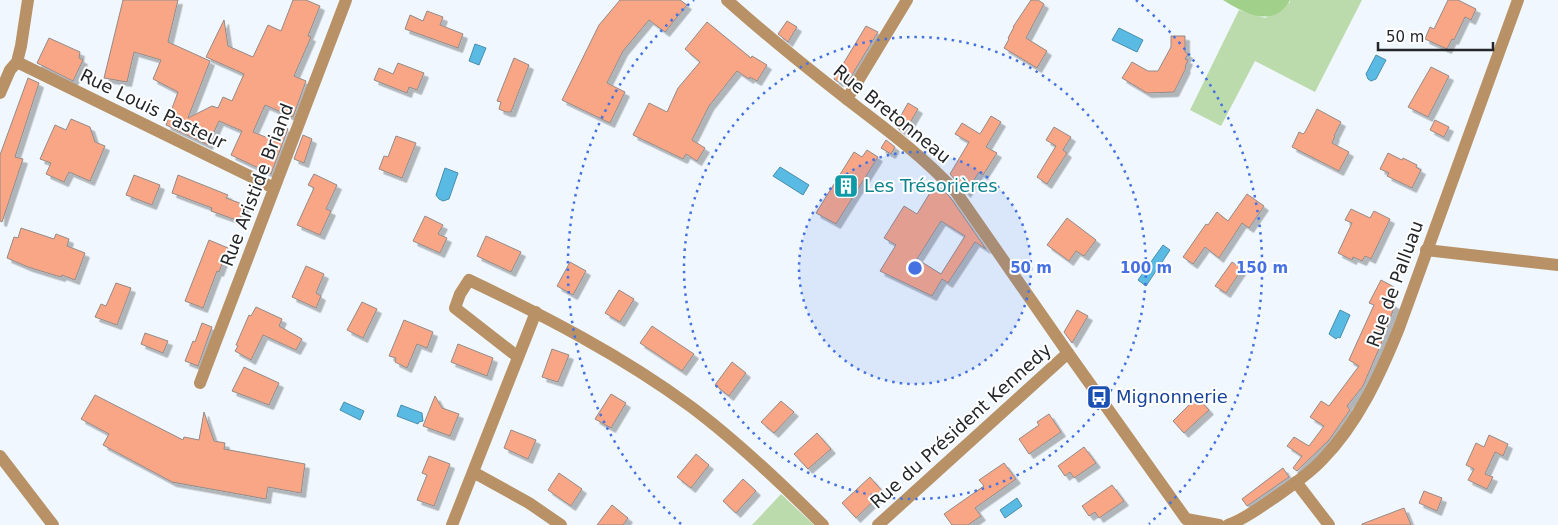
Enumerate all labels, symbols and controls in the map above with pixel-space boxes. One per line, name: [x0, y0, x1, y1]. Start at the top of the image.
scale bar: [1378, 20, 1493, 52]
text: 50 m: [1386, 28, 1424, 46]
street label: Rue Bretonneau: [829, 60, 955, 167]
street label: Rue Louis Pasteur: [77, 64, 230, 153]
street label: Rue Aristide Briand: [216, 100, 297, 269]
building icon: Les Trésorières: [833, 173, 859, 199]
place label: Les Trésorières: [864, 175, 998, 196]
street label: Rue de Palluau: [1362, 218, 1427, 350]
centre of rings: [906, 259, 924, 277]
text: 50 m: [1010, 259, 1052, 277]
text: 100 m: [1120, 259, 1172, 277]
text: 150 m: [1236, 259, 1288, 277]
street label: Rue du Président Kennedy: [866, 339, 1056, 512]
bus stop icon: Mignonnerie: [1086, 384, 1112, 410]
place label: Mignonnerie: [1116, 386, 1228, 407]

